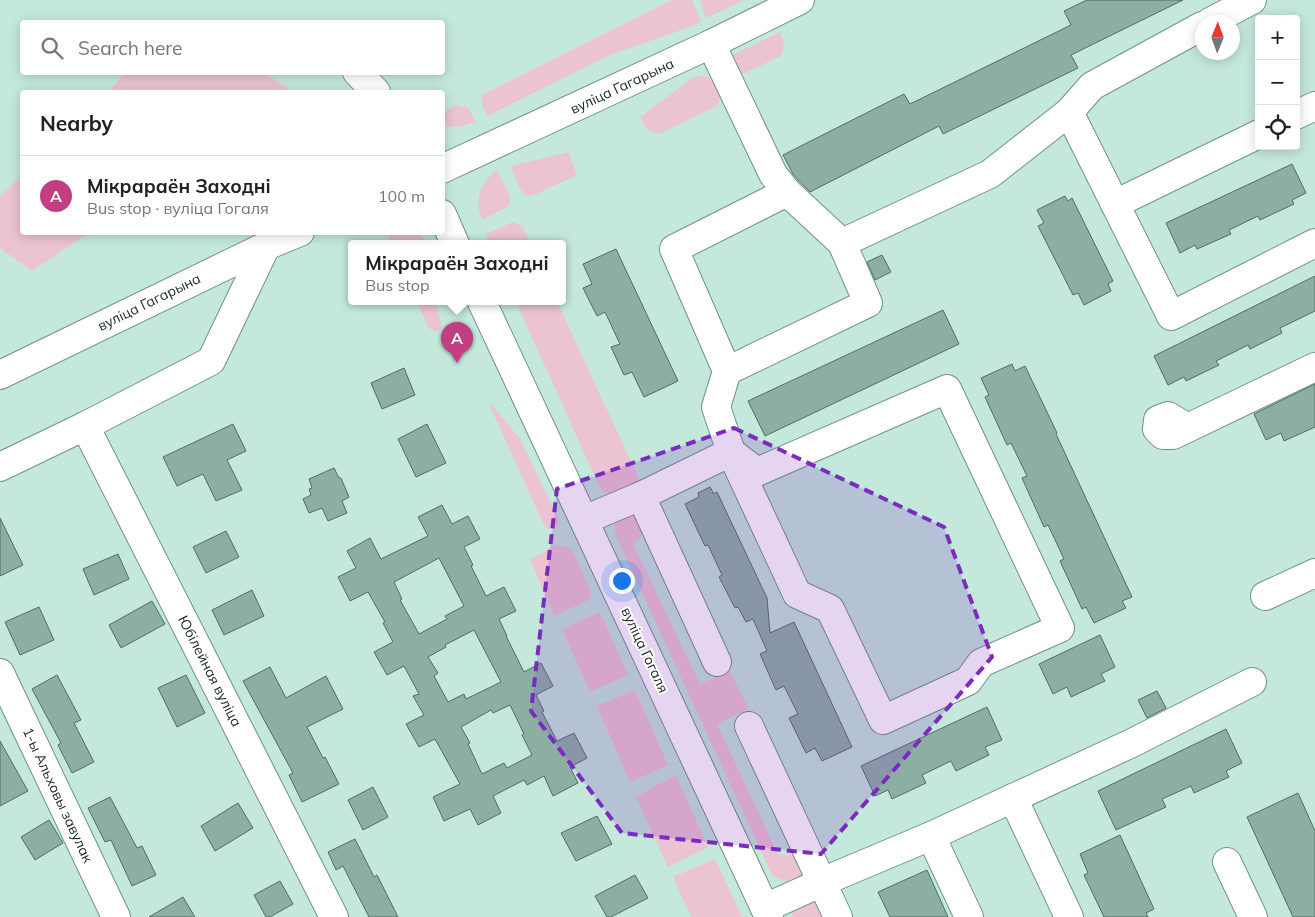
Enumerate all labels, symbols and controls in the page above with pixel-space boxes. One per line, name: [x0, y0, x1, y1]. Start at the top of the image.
north arrow: [1195, 15, 1240, 60]
map controls: [1255, 15, 1300, 150]
button: +: [1255, 15, 1300, 60]
search box: [20, 20, 445, 75]
icon: search: [38, 34, 66, 62]
text: Search here: [78, 36, 182, 60]
street label: вуліца Гагарына: [567, 54, 677, 118]
button: −: [1255, 60, 1300, 105]
button: locate: [1255, 105, 1300, 150]
text: Nearby: [40, 110, 113, 136]
text: Мікрараён Заходні: [87, 174, 271, 198]
text: A: [50, 186, 62, 206]
text: 100 m: [378, 186, 425, 206]
text: Bus stop · вуліца Гогаля: [87, 198, 269, 218]
popup: [348, 240, 566, 305]
text: Мікрараён Заходні: [365, 251, 549, 275]
street label: вуліца Гагарына: [95, 269, 203, 335]
text: Bus stop: [365, 275, 430, 295]
pin: A: [441, 322, 473, 363]
your location: [609, 568, 635, 594]
street label: вуліца Гогаля: [617, 604, 673, 696]
street label: Юбілейная вуліца: [174, 612, 246, 730]
street label: 1-ы Альховы завулак: [19, 725, 97, 866]

